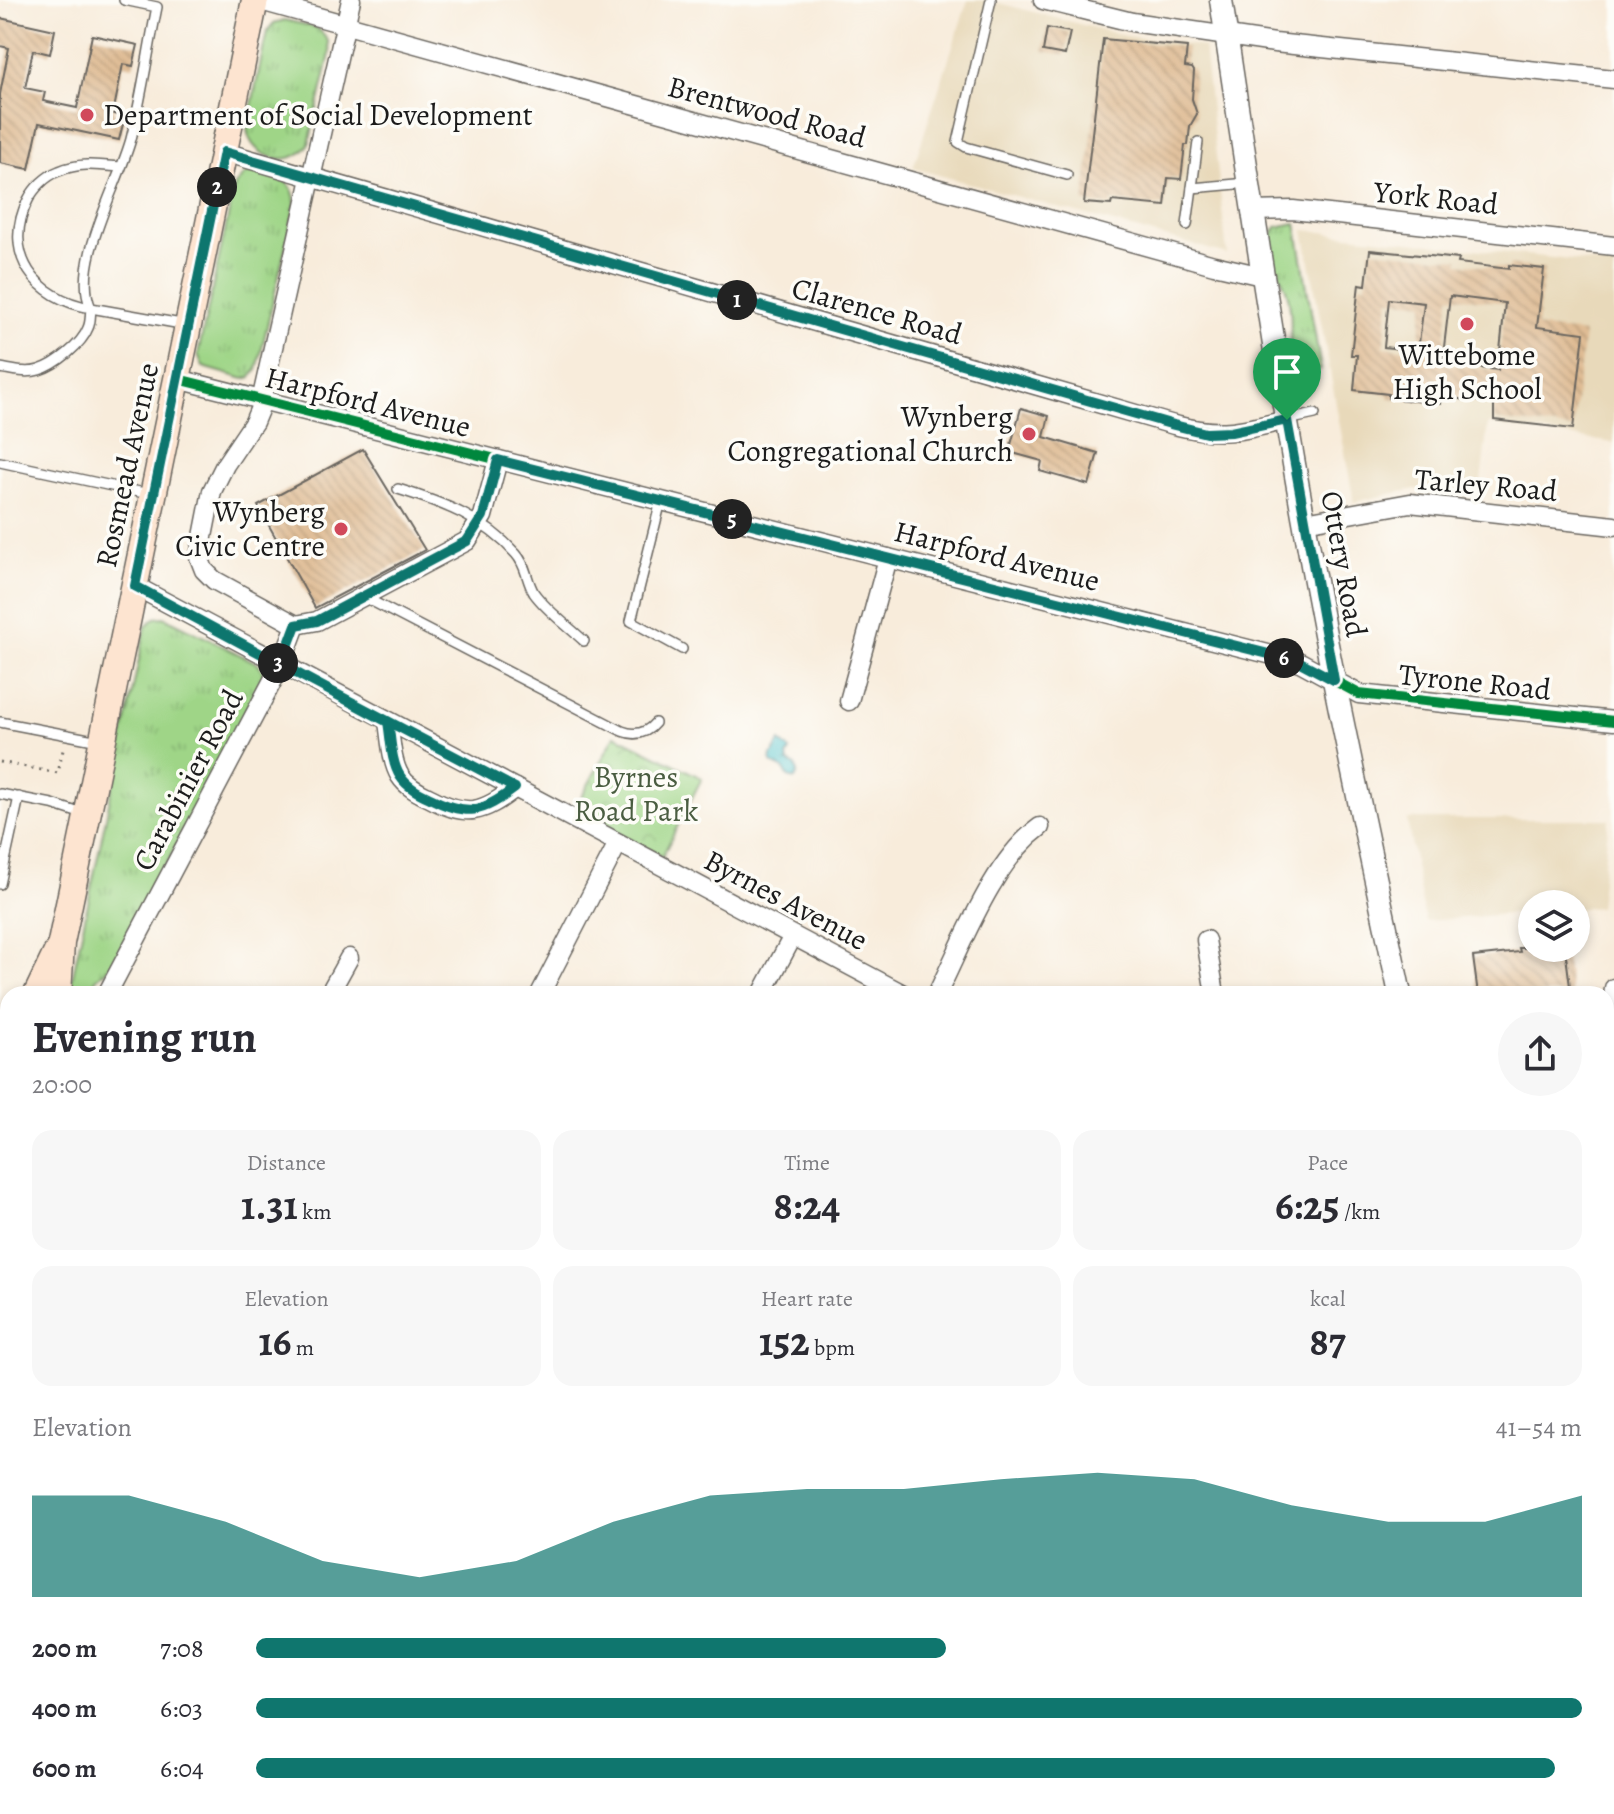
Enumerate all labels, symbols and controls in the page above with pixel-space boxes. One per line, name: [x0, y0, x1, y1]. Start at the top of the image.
street label: Brentwood Road: [663, 66, 871, 158]
place label: Department of Social Development: [103, 95, 533, 135]
marker: Department of Social Development: [78, 106, 96, 124]
pin: 2: [197, 167, 237, 207]
street label: York Road: [1371, 171, 1501, 224]
text: 2: [212, 172, 222, 202]
street label: Clarence Road: [787, 268, 968, 355]
pin: 1: [717, 280, 757, 320]
text: 1: [733, 285, 741, 315]
marker: Wittebome High School: [1458, 315, 1476, 333]
place label: Wittebome High School: [1392, 335, 1542, 409]
pin: [1253, 338, 1321, 420]
icon: arrive: [1265, 350, 1309, 394]
street label: Harpford Avenue: [261, 357, 475, 447]
street label: Rosmead Avenue: [86, 359, 168, 571]
place label: Wynberg Congregational Church: [728, 397, 1013, 471]
marker: Wynberg Congregational Church: [1020, 425, 1038, 443]
street label: Tarley Road: [1413, 459, 1560, 511]
street label: Ottery Road: [1311, 488, 1377, 641]
place label: Wynberg Civic Centre: [175, 492, 325, 566]
pin: 5: [712, 499, 752, 539]
text: 5: [727, 504, 737, 534]
street label: Harpford Avenue: [890, 511, 1104, 601]
marker: Wynberg Civic Centre: [332, 520, 350, 538]
pin: 6: [1264, 638, 1304, 678]
pin: 3: [258, 643, 298, 683]
text: 6: [1279, 643, 1289, 673]
text: 3: [273, 648, 283, 678]
street label: Tyrone Road: [1397, 654, 1554, 710]
street label: Carabinier Road: [123, 682, 253, 878]
park label: Byrnes Road Park: [574, 757, 698, 831]
street label: Byrnes Avenue: [697, 840, 875, 960]
map controls: [1518, 890, 1590, 962]
button: layers: [1518, 890, 1590, 962]
text: Evening run: [32, 1007, 257, 1067]
button: share: [1498, 1012, 1582, 1096]
text: 20:00: [32, 1067, 92, 1102]
text: Distance: [247, 1148, 326, 1178]
text: Time: [784, 1148, 830, 1178]
text: Pace: [1307, 1148, 1348, 1178]
text: 1.31: [241, 1178, 298, 1233]
text: 8:24: [774, 1178, 840, 1233]
text: 6:25: [1275, 1178, 1340, 1233]
text: km: [298, 1197, 332, 1227]
text: /km: [1340, 1197, 1380, 1227]
text: Elevation: [244, 1284, 329, 1314]
text: Heart rate: [761, 1284, 853, 1314]
text: kcal: [1310, 1284, 1345, 1314]
text: 16: [258, 1314, 291, 1369]
text: 152: [759, 1314, 810, 1369]
text: 87: [1310, 1314, 1346, 1369]
text: m: [291, 1333, 314, 1363]
text: bpm: [810, 1333, 855, 1363]
text: Elevation: [32, 1410, 132, 1445]
text: 41–54 m: [1496, 1410, 1582, 1445]
text: 200 m: [32, 1631, 97, 1666]
text: 7:08: [160, 1631, 204, 1666]
text: 400 m: [32, 1691, 97, 1726]
text: 6:03: [160, 1691, 203, 1726]
text: 600 m: [32, 1751, 97, 1786]
text: 6:04: [160, 1751, 204, 1786]

